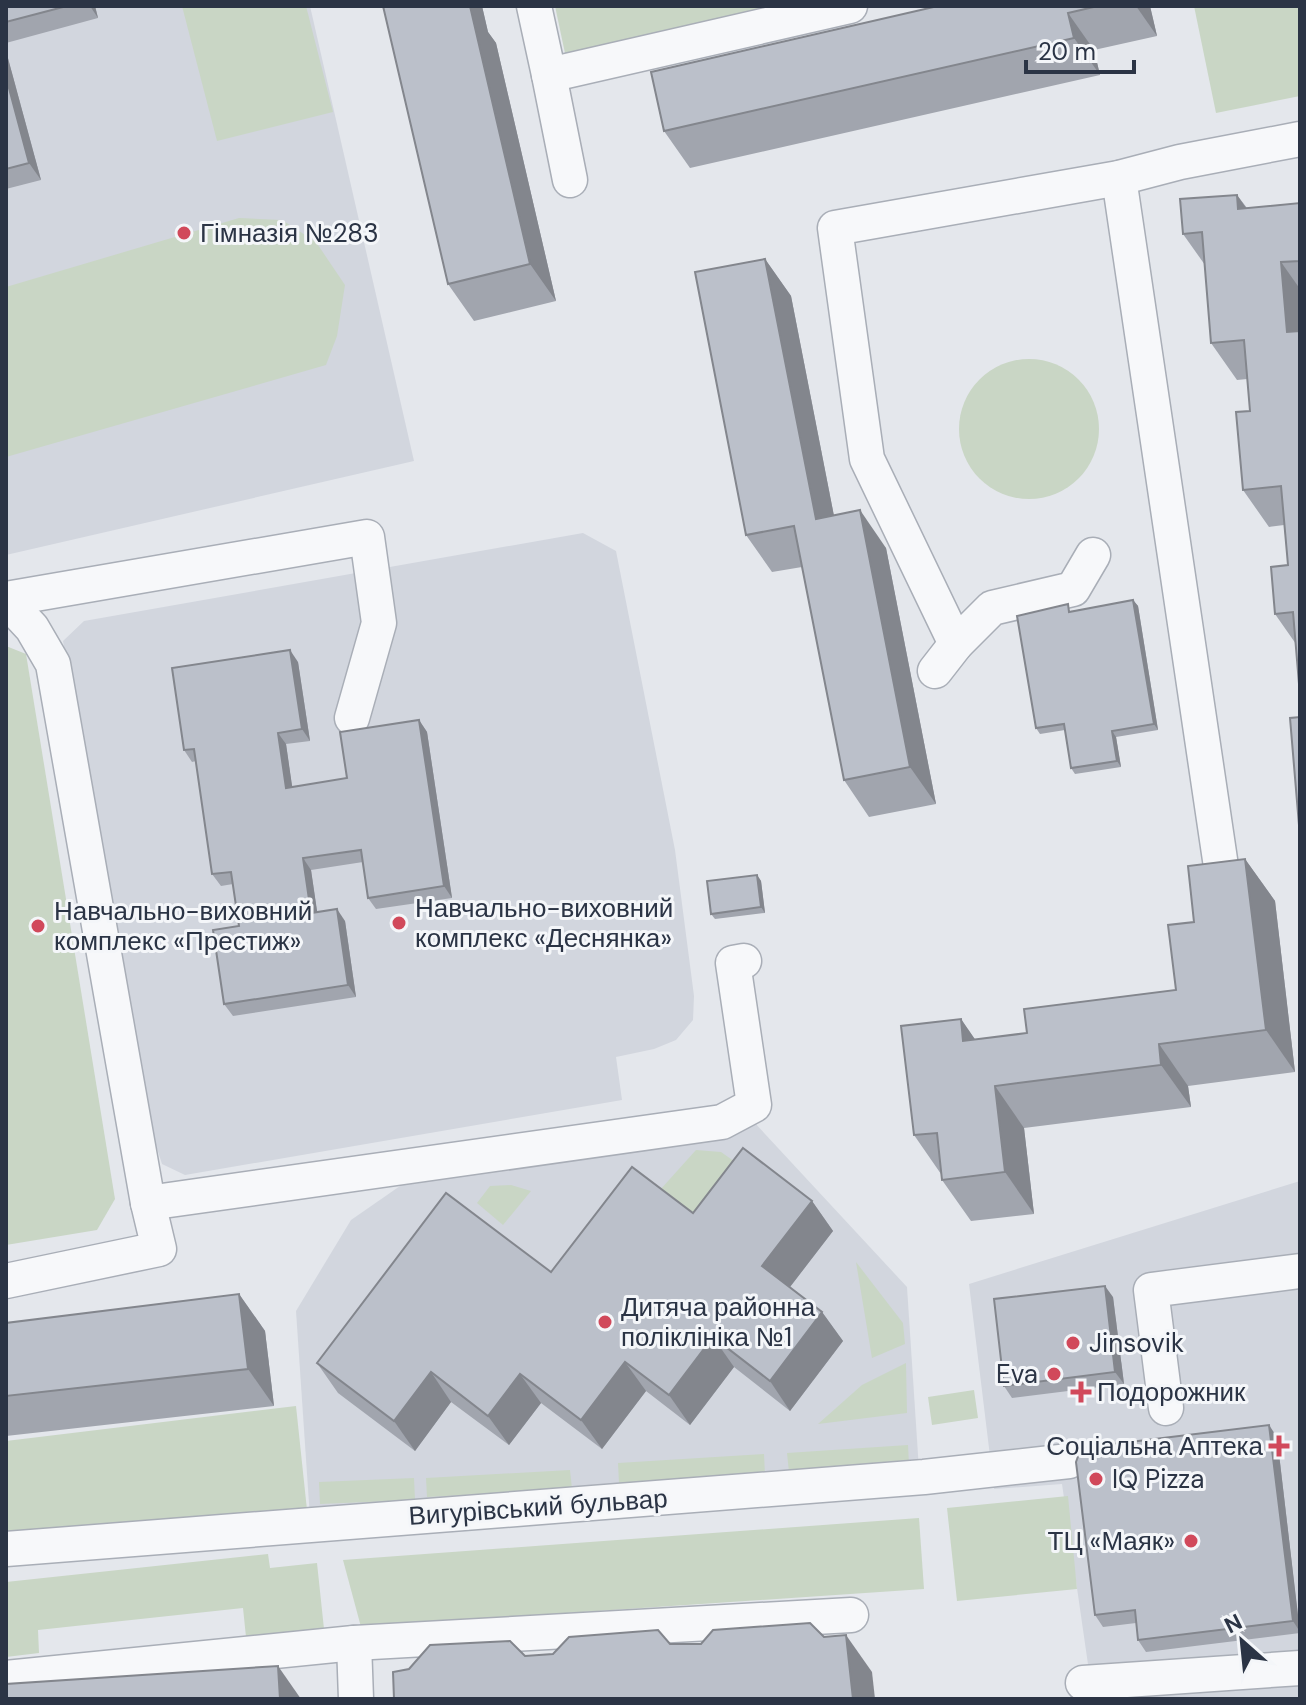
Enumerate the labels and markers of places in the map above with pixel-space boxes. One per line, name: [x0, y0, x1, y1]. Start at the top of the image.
place label: Гімназія №283: [200, 216, 379, 250]
marker: Гімназія №283: [175, 224, 193, 242]
place label: Навчально-виховний комплекс «Деснянка»: [415, 891, 673, 955]
place label: Навчально-виховний комплекс «Престиж»: [54, 894, 312, 958]
marker: Навчально-виховний комплекс «Деснянка»: [390, 914, 408, 932]
marker: Навчально-виховний комплекс «Престиж»: [29, 917, 47, 935]
place label: Дитяча районна поліклініка №1: [621, 1290, 816, 1354]
marker: Дитяча районна поліклініка №1: [596, 1313, 614, 1331]
place label: Jinsovik: [1089, 1326, 1184, 1360]
marker: Jinsovik: [1064, 1334, 1082, 1352]
place label: Eva: [996, 1357, 1038, 1391]
marker: Eva: [1045, 1365, 1063, 1383]
place label: Подорожник: [1097, 1375, 1246, 1409]
marker: Подорожник: [1072, 1383, 1090, 1401]
place label: Соціальна Аптека: [1046, 1429, 1264, 1463]
marker: Соціальна Аптека: [1270, 1437, 1288, 1455]
place label: IQ Pizza: [1112, 1462, 1204, 1496]
marker: IQ Pizza: [1087, 1470, 1105, 1488]
place label: ТЦ «Маяк»: [1048, 1524, 1175, 1558]
marker: ТЦ «Маяк»: [1182, 1532, 1200, 1550]

